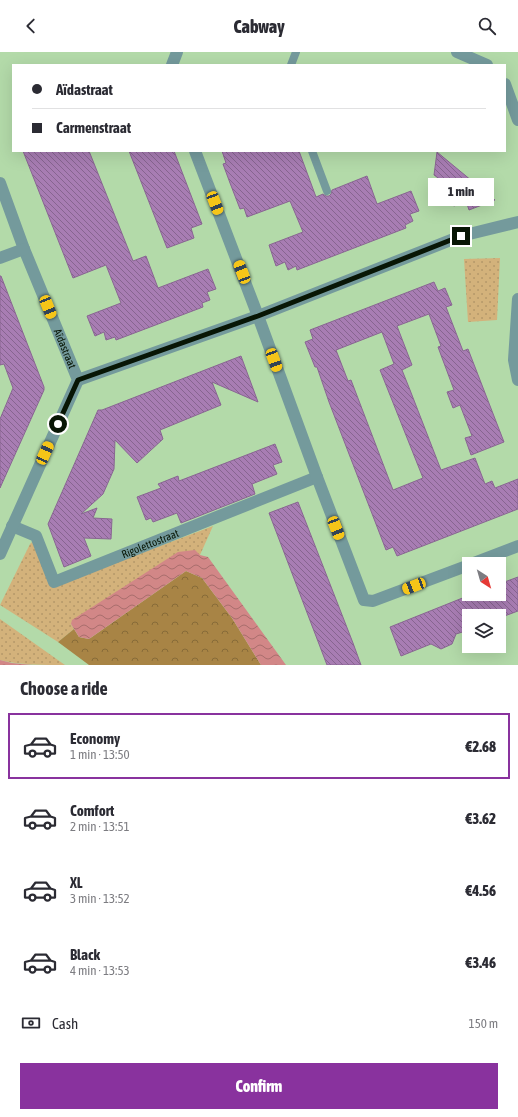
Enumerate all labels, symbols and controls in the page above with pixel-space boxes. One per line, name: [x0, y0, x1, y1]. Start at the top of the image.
icon: back: [20, 15, 42, 37]
icon: search: [476, 15, 498, 37]
text: Cabway: [233, 16, 285, 37]
text: Aïdastraat: [56, 81, 113, 98]
text: Carmenstraat: [56, 119, 131, 136]
callout: 1 min: [428, 178, 494, 206]
text: 1 min: [448, 184, 474, 199]
car: [205, 190, 225, 216]
route end: [452, 227, 470, 245]
car: [232, 259, 252, 285]
car: [38, 294, 58, 320]
street label: Aïdastraat: [52, 327, 79, 370]
car: [264, 347, 284, 373]
route start: [49, 415, 67, 433]
car: [35, 440, 55, 466]
car: [326, 515, 346, 541]
street label: Rigolettostraat: [120, 527, 181, 560]
north arrow: [462, 557, 506, 601]
map controls: [462, 557, 506, 653]
car: [401, 576, 427, 596]
button: layers: [462, 609, 506, 653]
text: Choose a ride: [20, 678, 108, 699]
icon: car: [22, 728, 58, 764]
text: Economy: [70, 730, 120, 747]
text: €2.68: [465, 738, 496, 755]
text: 1 min · 13:50: [70, 747, 130, 762]
icon: car: [22, 800, 58, 836]
text: Comfort: [70, 802, 114, 819]
text: €3.62: [465, 810, 496, 827]
text: 2 min · 13:51: [70, 819, 130, 834]
icon: car: [22, 872, 58, 908]
text: XL: [70, 874, 83, 891]
text: €4.56: [465, 882, 496, 899]
text: 3 min · 13:52: [70, 891, 130, 906]
icon: car: [22, 944, 58, 980]
text: Black: [70, 946, 100, 963]
text: €3.46: [465, 954, 496, 971]
text: 4 min · 13:53: [70, 963, 130, 978]
icon: cash: [20, 1012, 42, 1034]
text: Cash: [52, 1015, 78, 1032]
text: 150 m: [469, 1016, 498, 1031]
button: Confirm: [20, 1063, 498, 1109]

